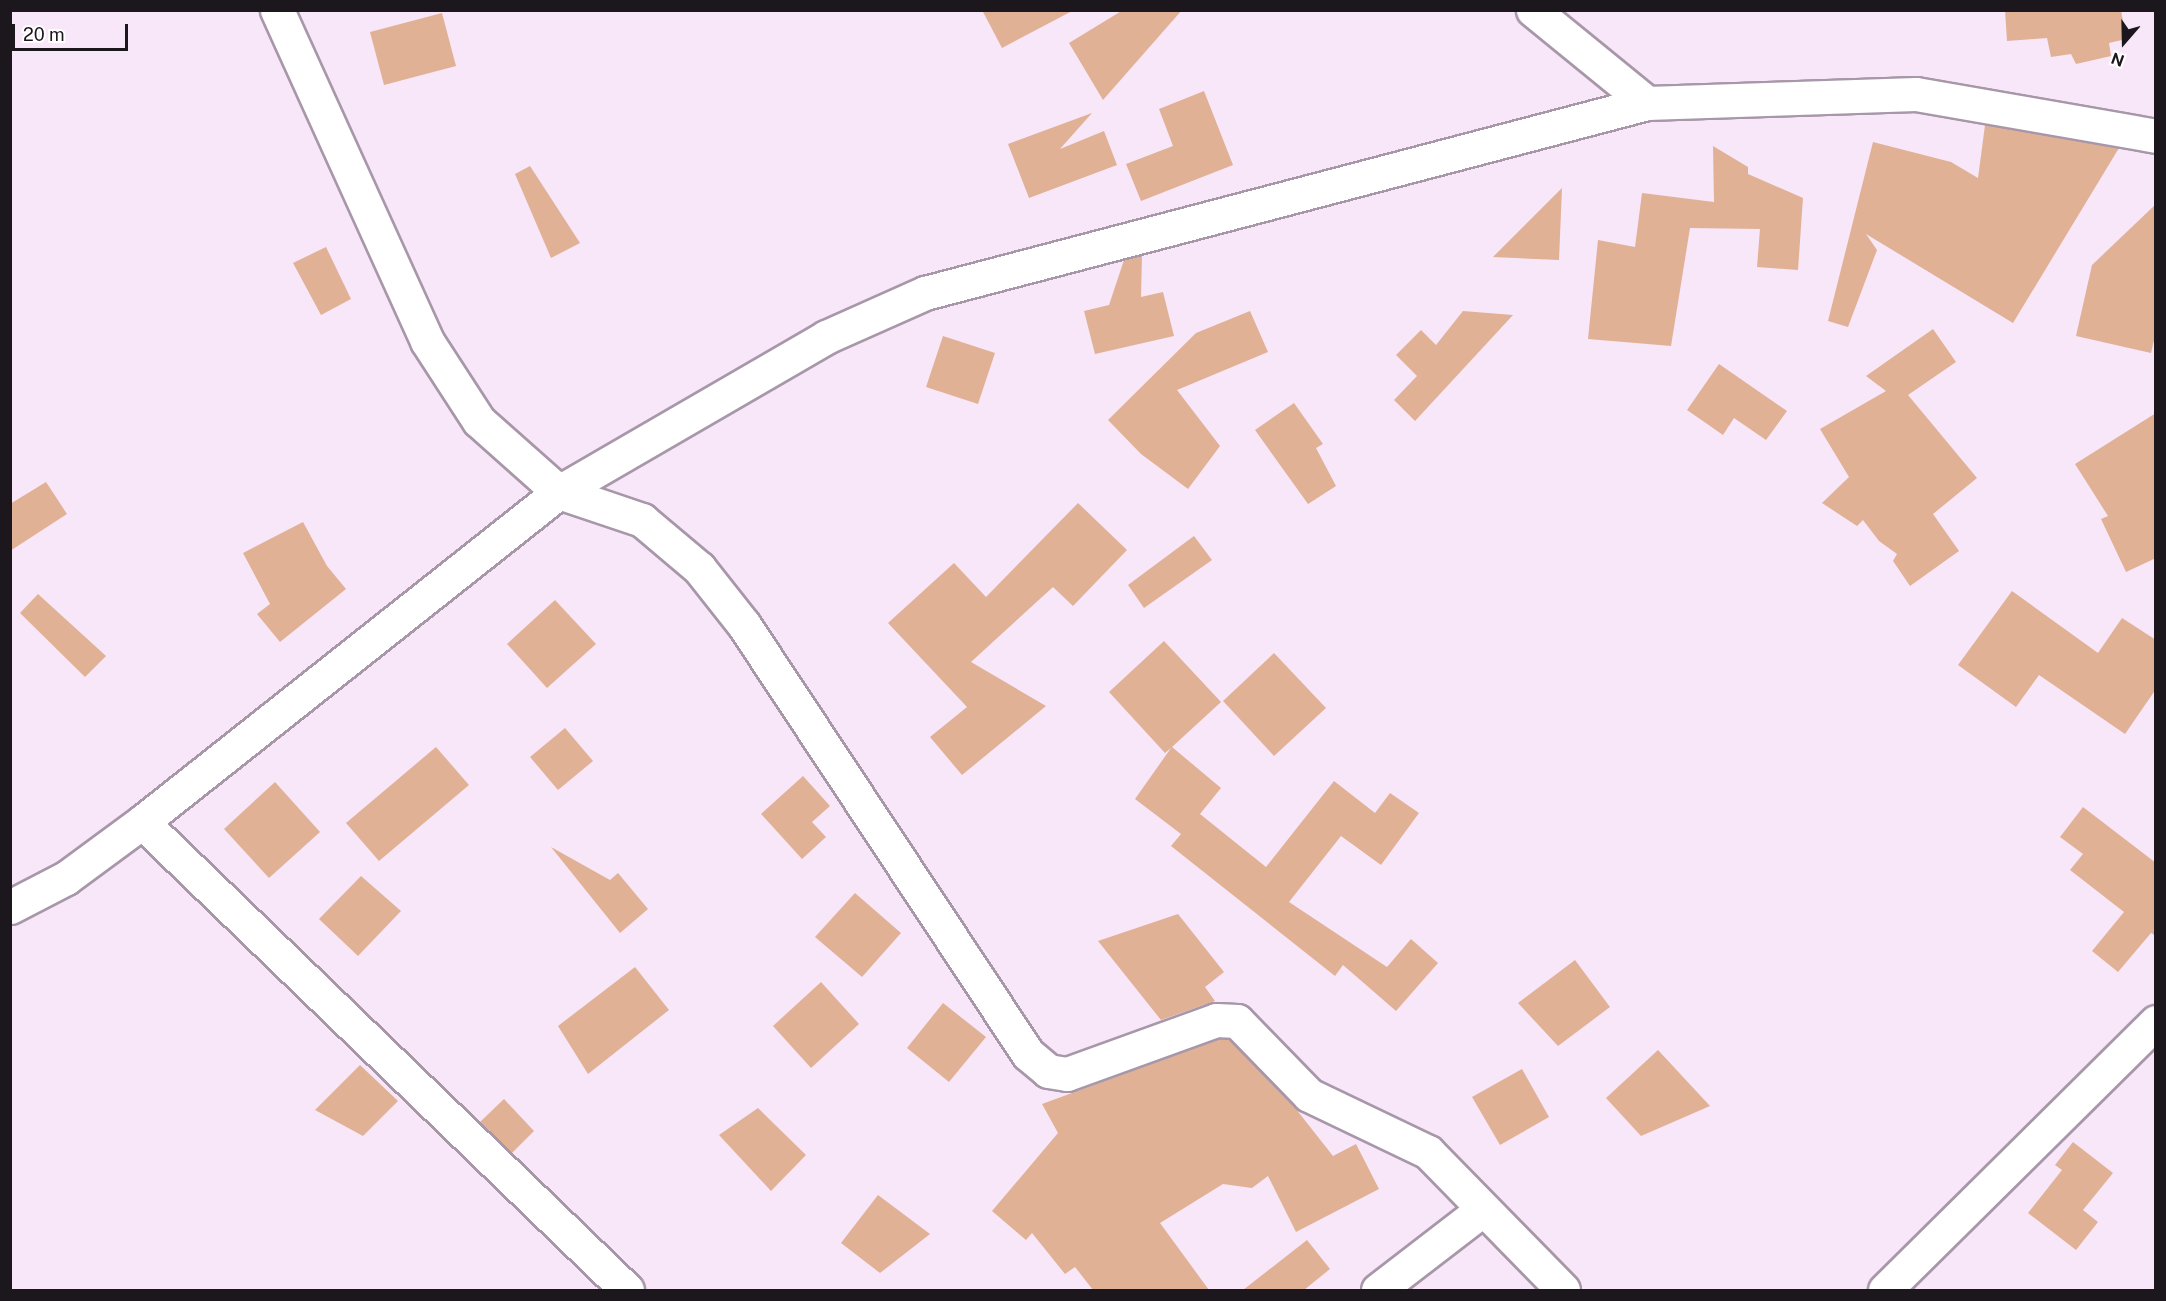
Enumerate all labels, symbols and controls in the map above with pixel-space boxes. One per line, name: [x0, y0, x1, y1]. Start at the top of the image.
scale bar: [15, 12, 130, 50]
north arrow: [2094, 12, 2154, 72]
text: 20 m: [23, 24, 65, 45]
text: N: [2109, 48, 2127, 70]

